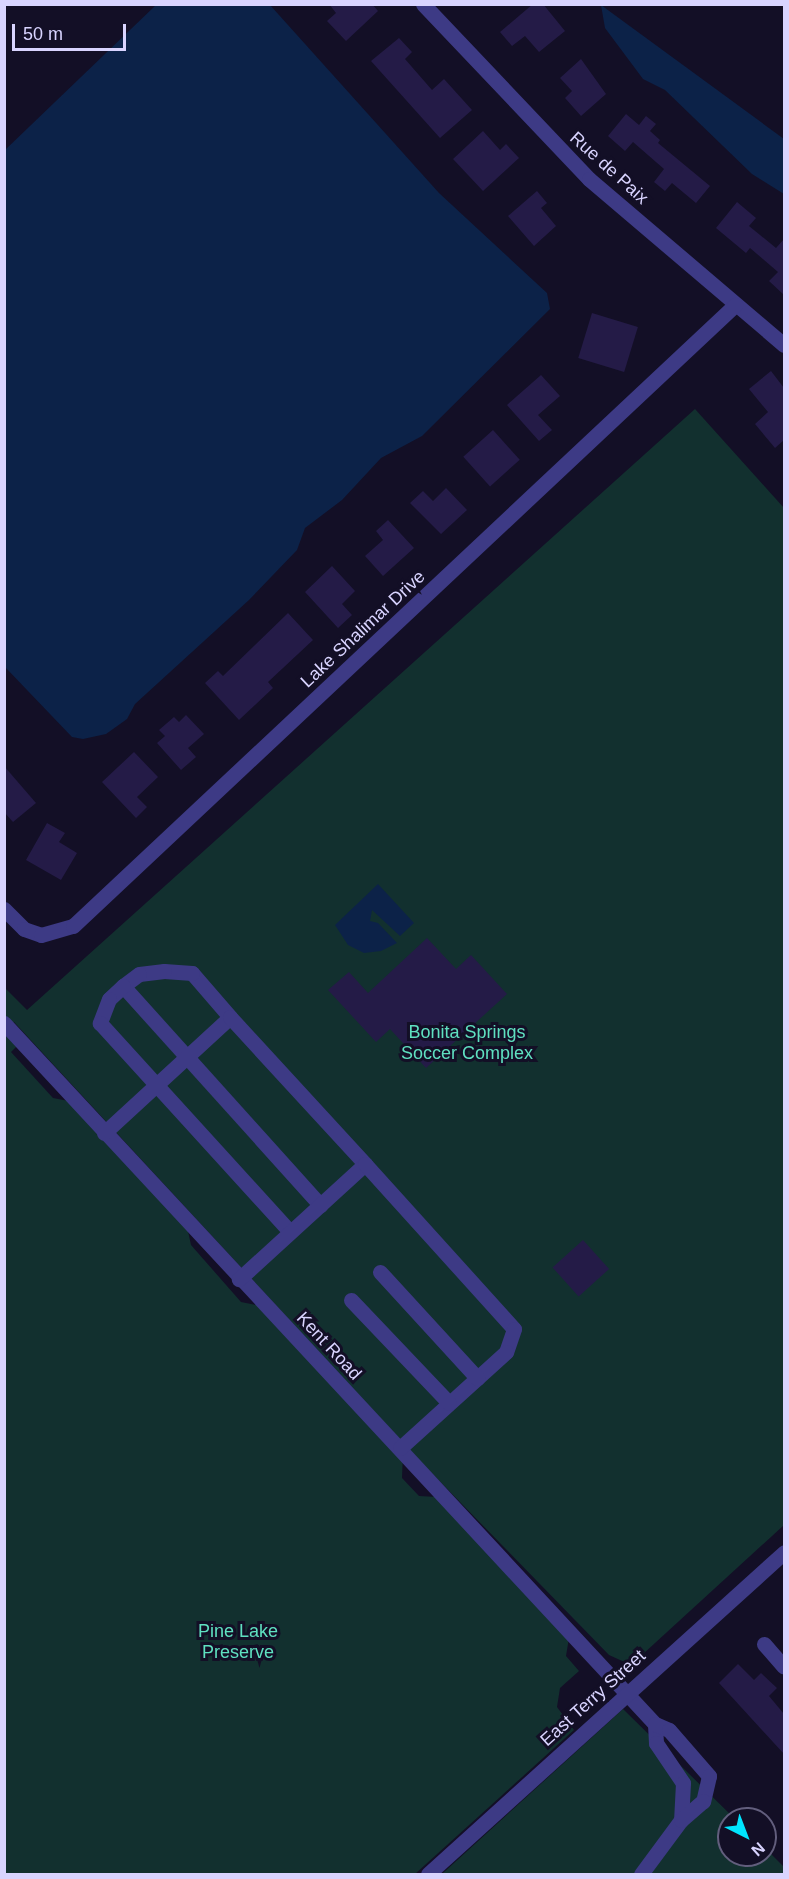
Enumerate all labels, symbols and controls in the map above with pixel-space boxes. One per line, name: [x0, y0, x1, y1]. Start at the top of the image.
scale bar: [15, 12, 129, 50]
text: 50 m: [23, 24, 63, 44]
street label: Rue de Paix: [565, 127, 653, 209]
street label: Lake Shalimar Drive: [296, 566, 430, 692]
park label: Bonita Springs Soccer Complex: [401, 1022, 533, 1064]
street label: Kent Road: [292, 1308, 366, 1384]
park label: Pine Lake Preserve: [198, 1621, 278, 1664]
street label: East Terry Street: [536, 1645, 650, 1751]
north arrow: [717, 1807, 777, 1867]
text: N: [748, 1839, 768, 1859]

